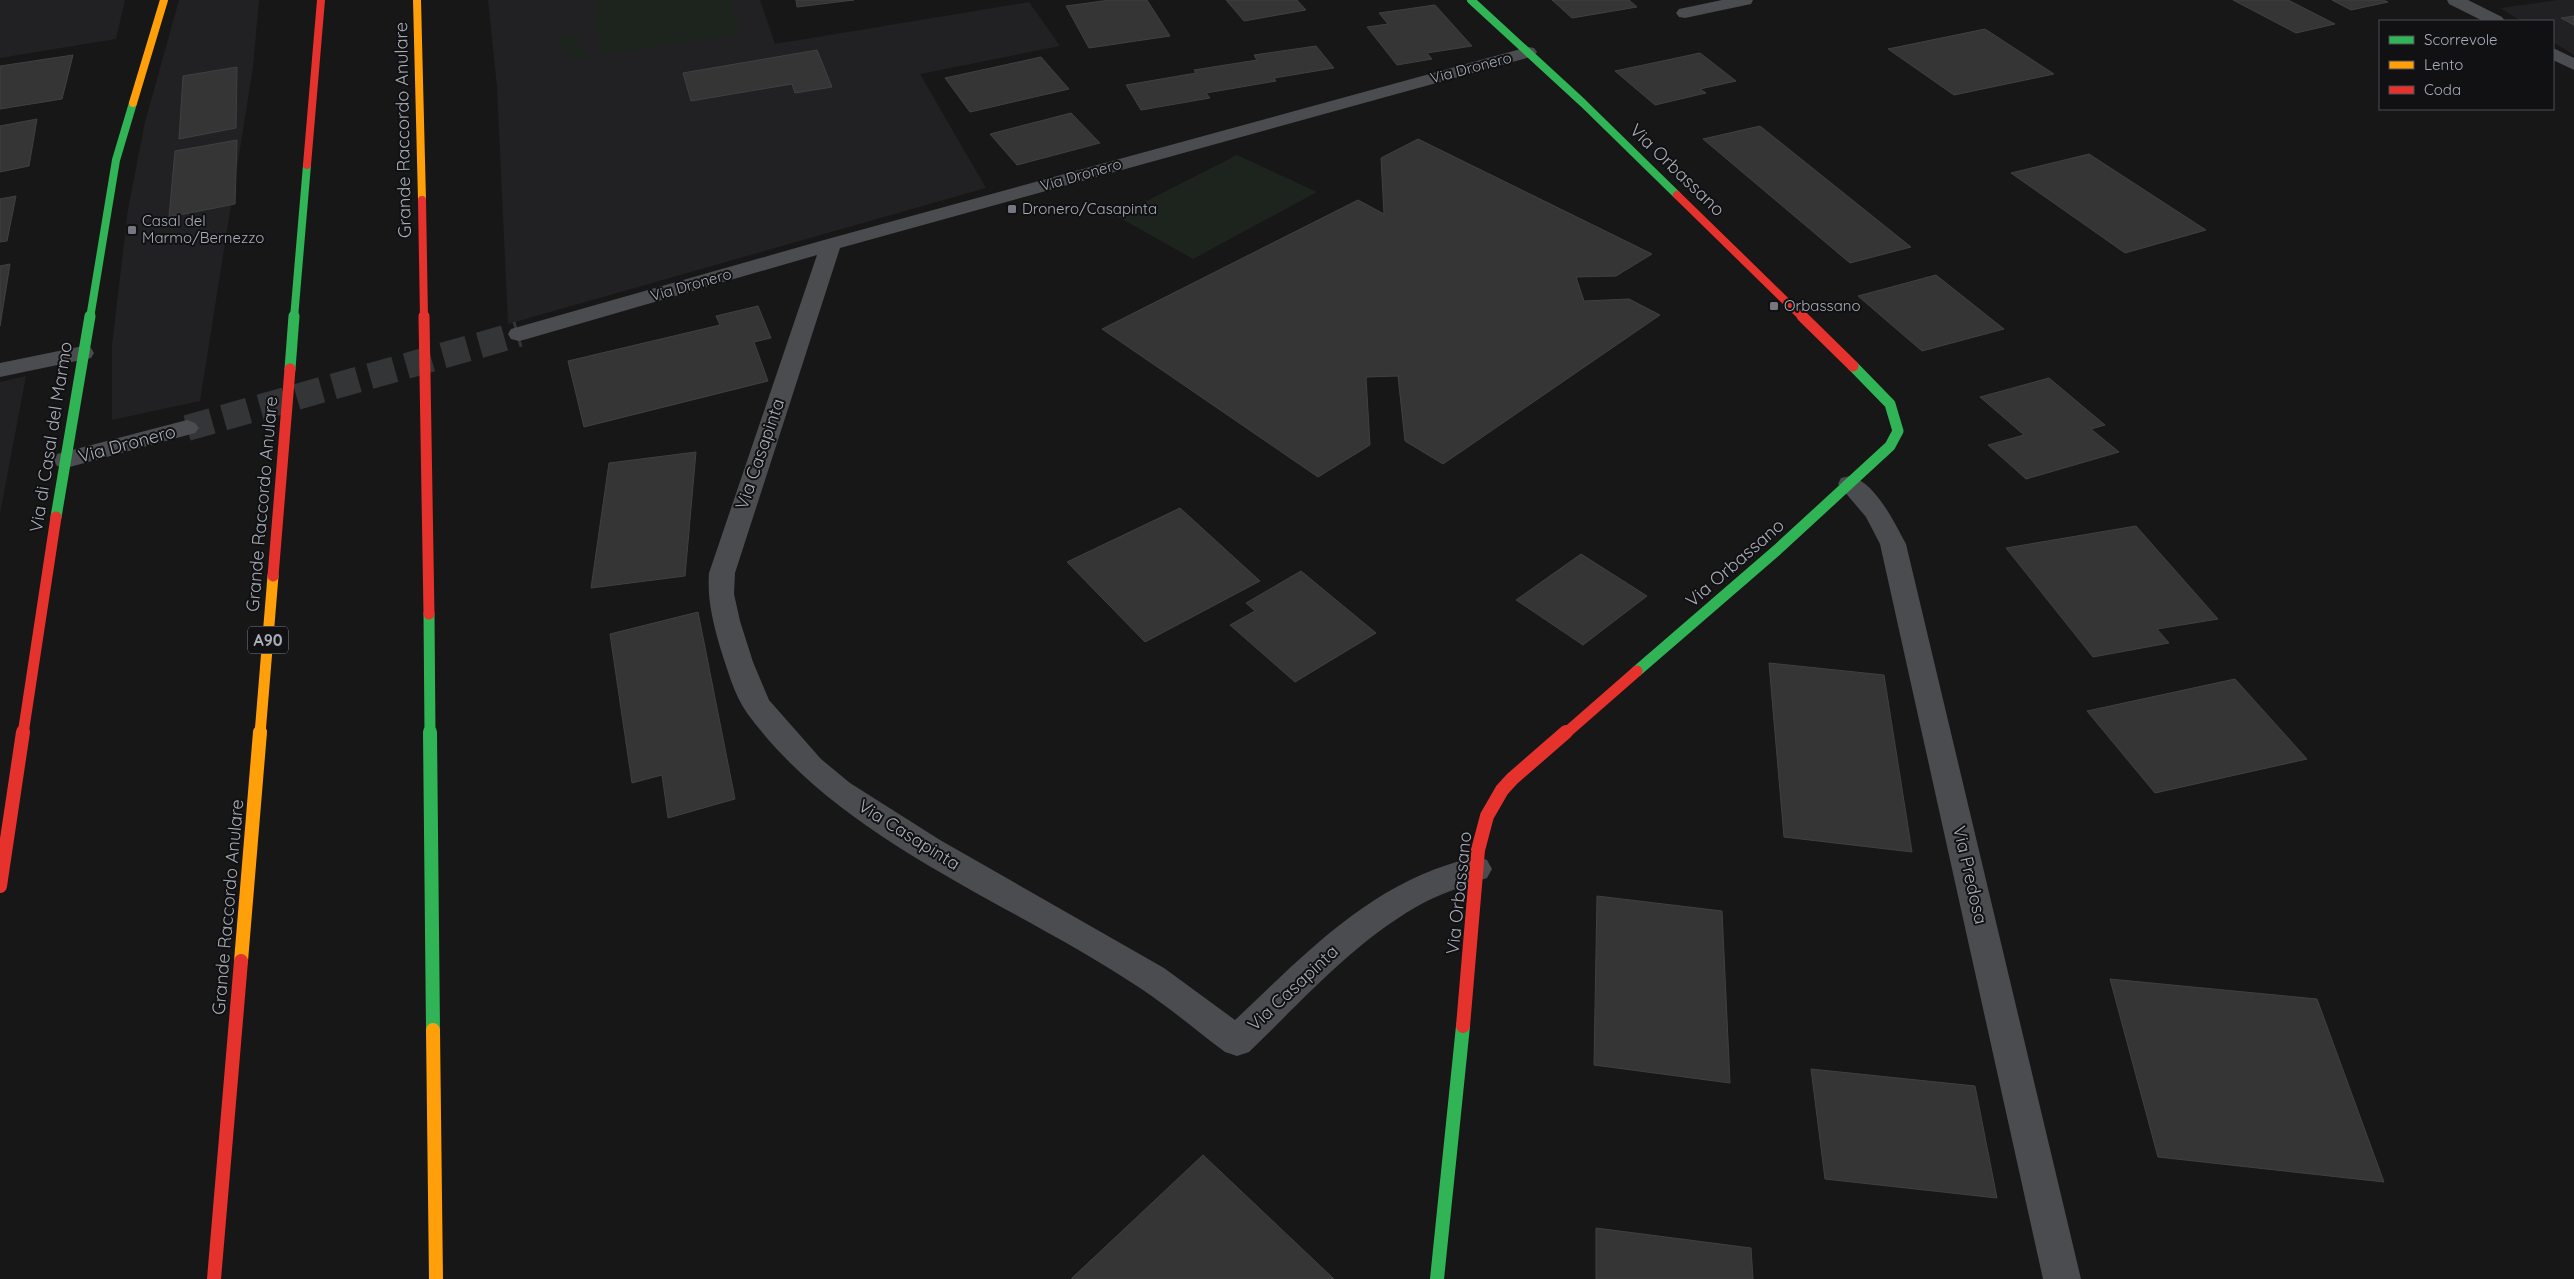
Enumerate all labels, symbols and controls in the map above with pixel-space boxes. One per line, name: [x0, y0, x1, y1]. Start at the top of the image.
legend: [2379, 20, 2554, 110]
street label: Grande Raccordo Anulare: [389, 22, 416, 238]
text: Scorrevole: [2424, 30, 2498, 49]
street label: Via Dronero: [1428, 48, 1514, 87]
text: Lento: [2424, 55, 2463, 74]
text: Coda: [2424, 80, 2461, 99]
street label: Via Orbassano: [1625, 119, 1730, 221]
street label: Via Dronero: [1038, 154, 1124, 195]
place label: Dronero/Casapinta: [1022, 199, 1157, 218]
marker: Dronero/Casapinta: [1006, 203, 1018, 215]
place label: Casal del Marmo/Bernezzo: [142, 211, 264, 247]
marker: Casal del Marmo/Bernezzo: [126, 224, 138, 236]
street label: Via Dronero: [648, 264, 734, 305]
place label: Orbassano: [1784, 296, 1860, 315]
marker: Orbassano: [1768, 300, 1780, 312]
street label: Via di Casal del Marmo: [24, 340, 77, 534]
street label: Grande Raccordo Anulare: [241, 395, 282, 613]
street label: Via Casapinta: [730, 395, 789, 512]
street label: Via Dronero: [76, 419, 178, 468]
street label: Via Orbassano: [1681, 513, 1789, 612]
road number: A90: [248, 626, 288, 654]
street label: Via Casapinta: [854, 794, 965, 875]
street label: Grande Raccordo Anulare: [207, 798, 248, 1016]
street label: Via Predosa: [1948, 823, 1993, 926]
street label: Via Orbassano: [1441, 830, 1476, 956]
street label: Via Casapinta: [1242, 940, 1343, 1036]

